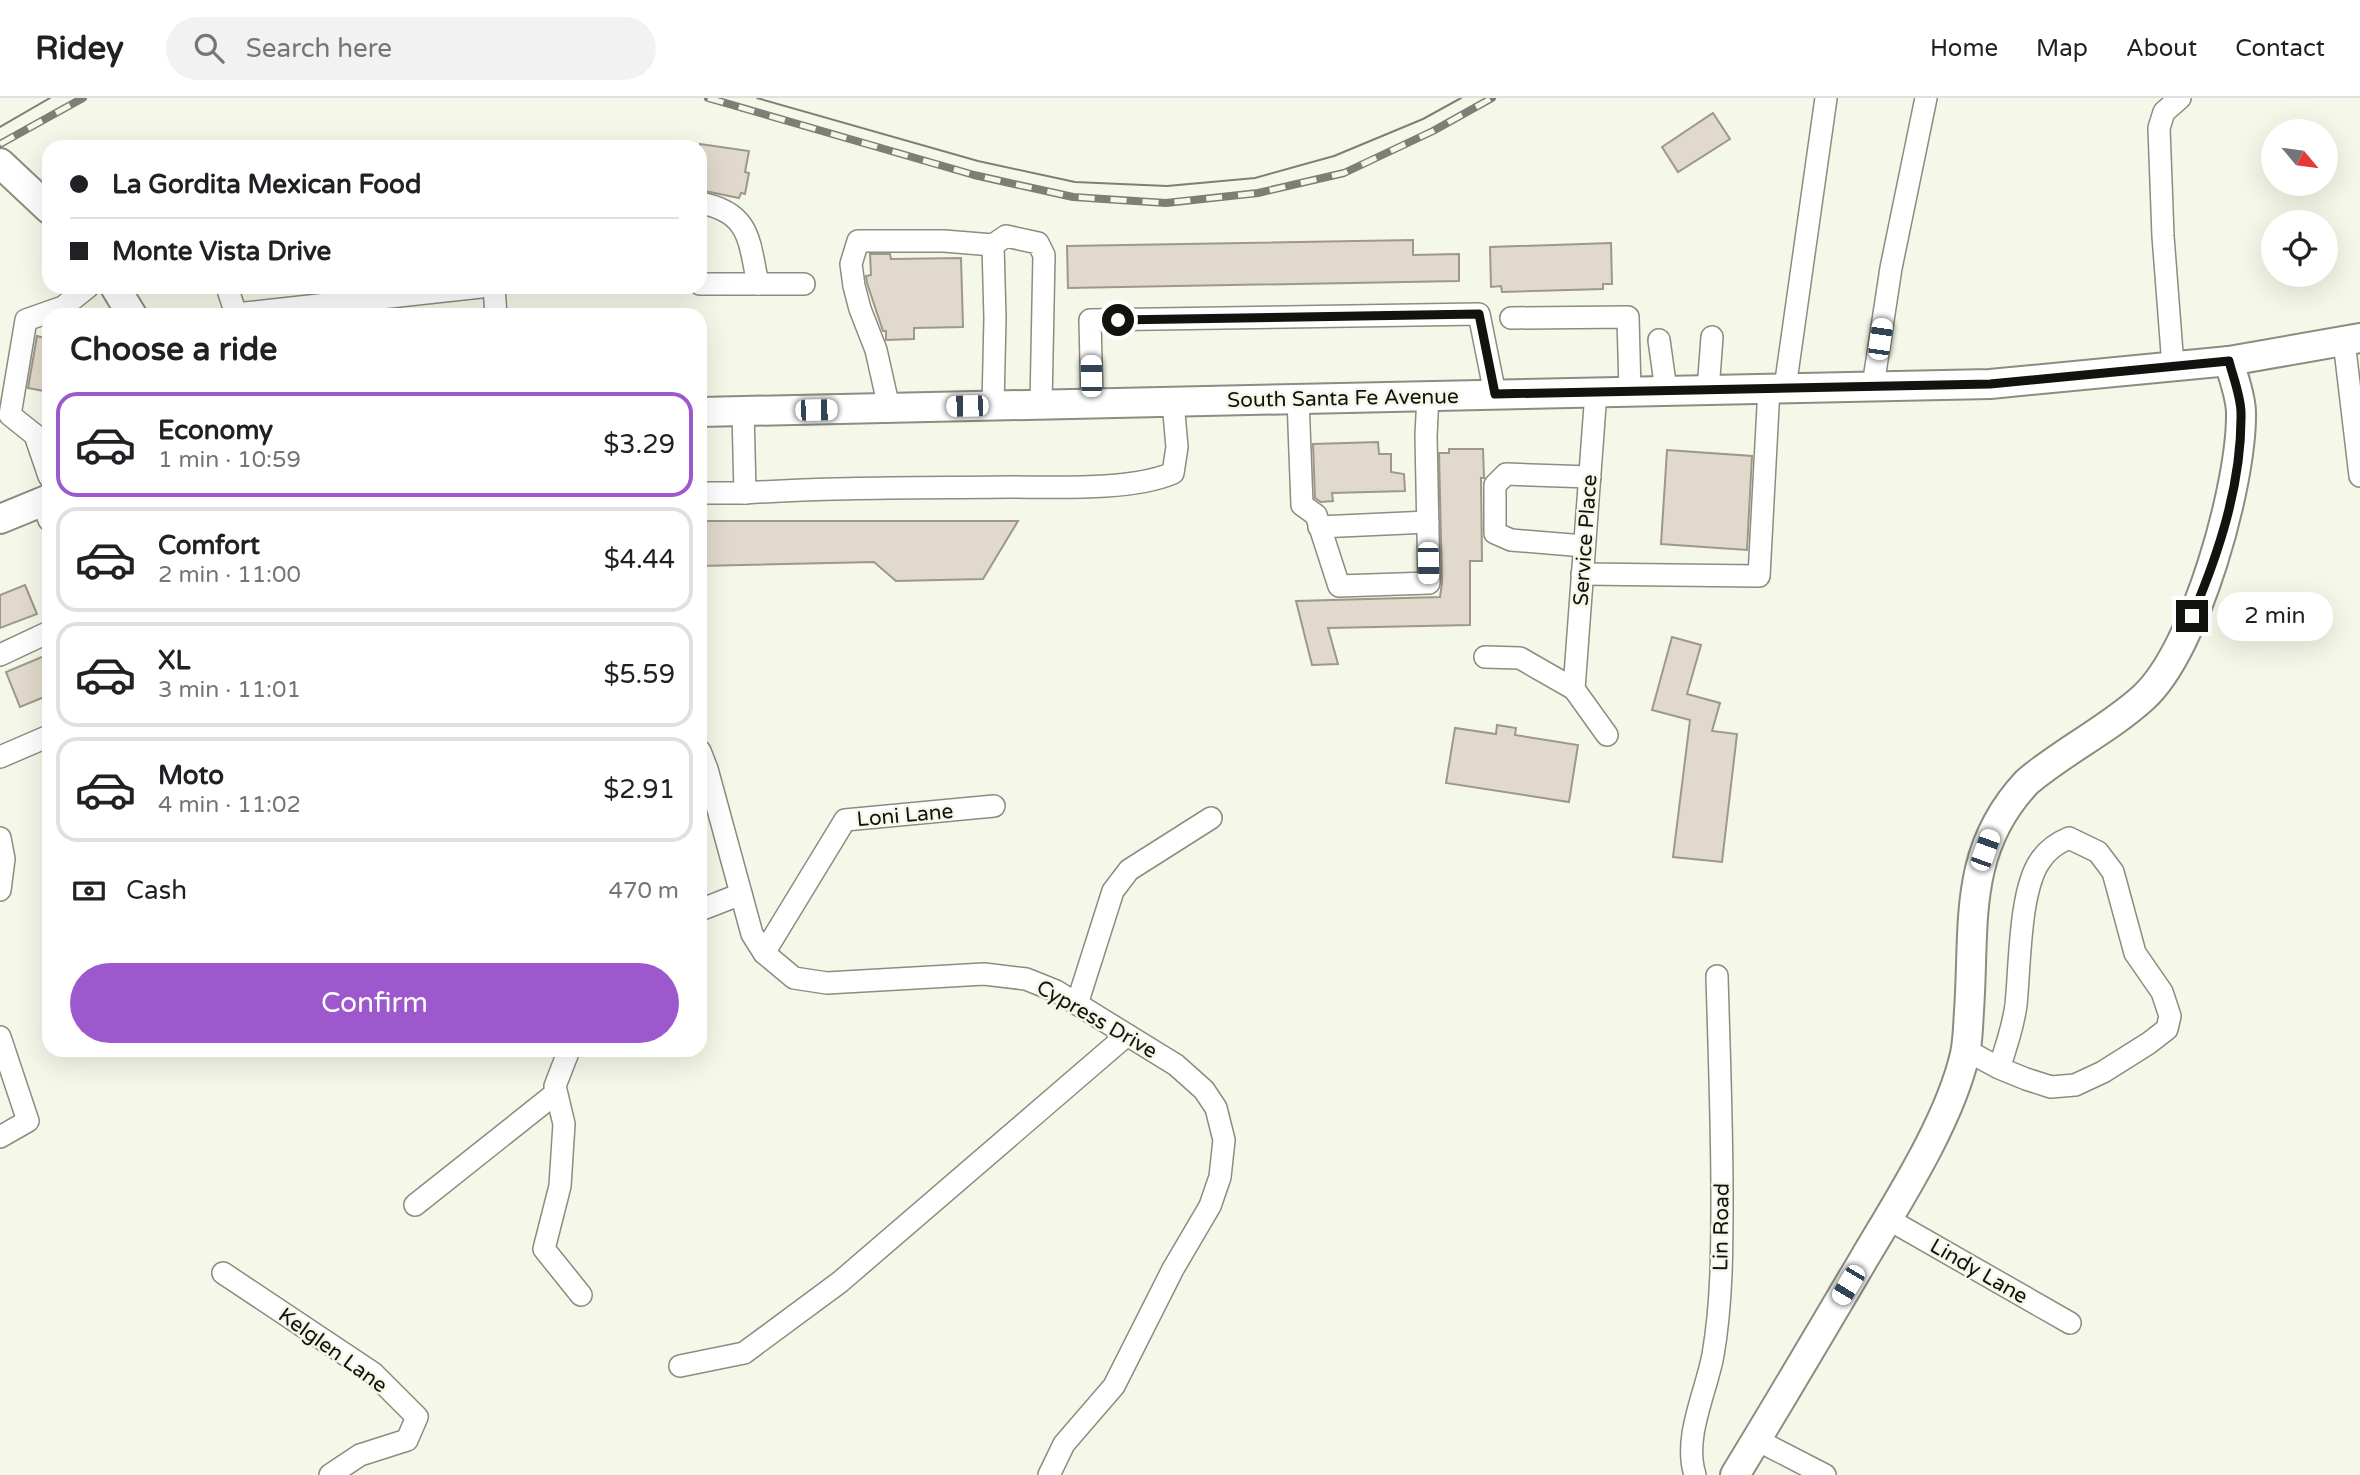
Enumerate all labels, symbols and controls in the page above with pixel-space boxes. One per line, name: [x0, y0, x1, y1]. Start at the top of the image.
search box: [166, 17, 656, 80]
text: Ridey: [35, 29, 124, 68]
icon: search: [190, 29, 228, 67]
text: Search here: [246, 33, 392, 64]
text: Home: [1930, 34, 1998, 63]
text: Map: [2036, 34, 2088, 63]
text: About: [2126, 34, 2197, 63]
text: Contact: [2235, 34, 2325, 63]
north arrow: [2261, 119, 2338, 196]
map controls: [2261, 119, 2338, 287]
text: La Gordita Mexican Food: [112, 169, 421, 200]
button: locate: [2261, 210, 2338, 287]
text: Monte Vista Drive: [112, 236, 331, 267]
route start: [1102, 304, 1134, 336]
car: [1867, 317, 1894, 361]
text: Choose a ride: [70, 331, 277, 369]
car: [1081, 355, 1102, 397]
street label: South Santa Fe Avenue: [1227, 384, 1459, 413]
car: [946, 395, 989, 417]
car: [795, 399, 838, 421]
icon: car: [74, 413, 137, 476]
text: Economy: [158, 415, 273, 446]
text: $3.29: [603, 429, 675, 460]
text: 1 min · 10:59: [158, 446, 301, 474]
street label: Service Place: [1568, 473, 1603, 607]
icon: car: [74, 528, 137, 591]
text: Comfort: [158, 530, 260, 561]
car: [1418, 542, 1439, 584]
text: $4.44: [604, 544, 675, 575]
text: 2 min · 11:00: [158, 561, 301, 589]
callout: 2 min: [2216, 592, 2332, 640]
route end: [2176, 600, 2208, 632]
text: 2 min: [2244, 602, 2306, 630]
icon: car: [74, 643, 137, 706]
text: XL: [158, 645, 190, 676]
text: $5.59: [603, 659, 675, 690]
text: 3 min · 11:01: [158, 676, 301, 704]
icon: car: [74, 758, 137, 821]
text: Moto: [158, 760, 224, 791]
text: $2.91: [603, 774, 675, 805]
text: 4 min · 11:02: [158, 791, 301, 819]
street label: Loni Lane: [856, 799, 955, 832]
car: [1968, 827, 2003, 873]
icon: cash: [70, 872, 108, 910]
text: Cash: [126, 875, 187, 906]
text: 470 m: [609, 877, 679, 905]
button: Confirm: [70, 963, 679, 1043]
street label: Cypress Drive: [1032, 975, 1162, 1064]
street label: Lin Road: [1708, 1183, 1735, 1271]
street label: Lindy Lane: [1925, 1233, 2032, 1309]
car: [1829, 1262, 1868, 1308]
street label: Kelglen Lane: [273, 1303, 392, 1398]

